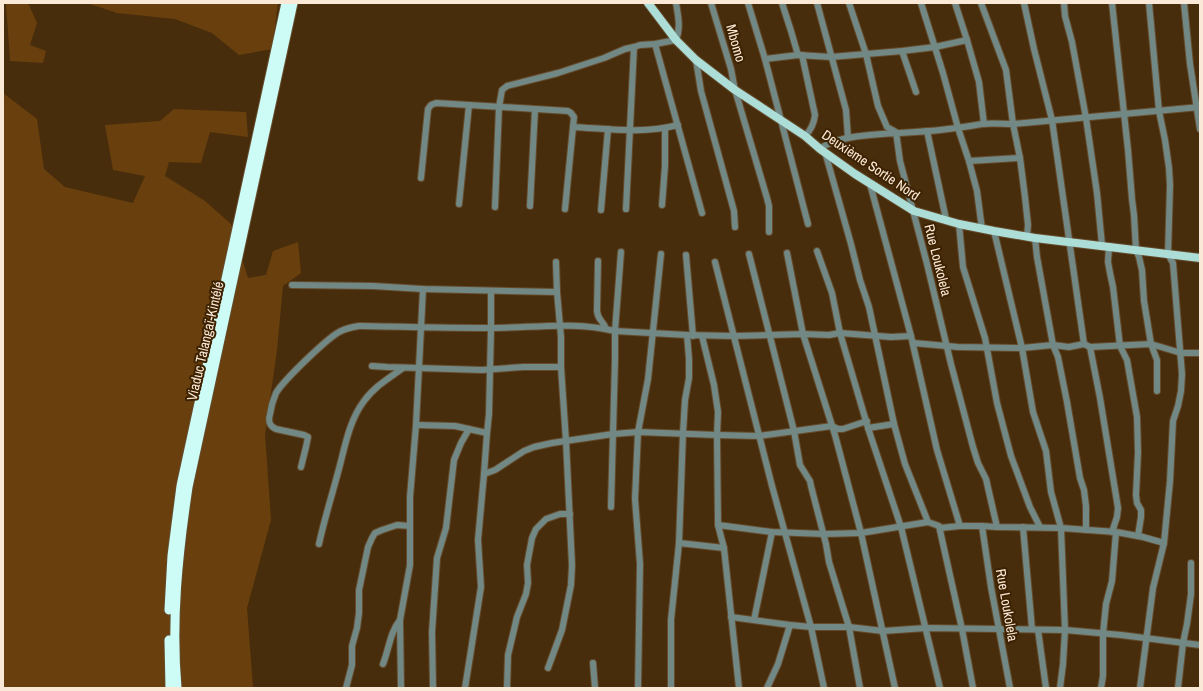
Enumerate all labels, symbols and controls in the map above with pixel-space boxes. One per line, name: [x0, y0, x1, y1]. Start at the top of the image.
street label: Mbomo: [722, 22, 750, 64]
street label: Deuxième Sortie Nord: [819, 126, 923, 204]
street label: Rue Loukolela: [920, 222, 956, 298]
street label: Viaduc Talangaï-Kintélé: [183, 280, 227, 402]
street label: Rue Loukolela: [992, 567, 1022, 643]

